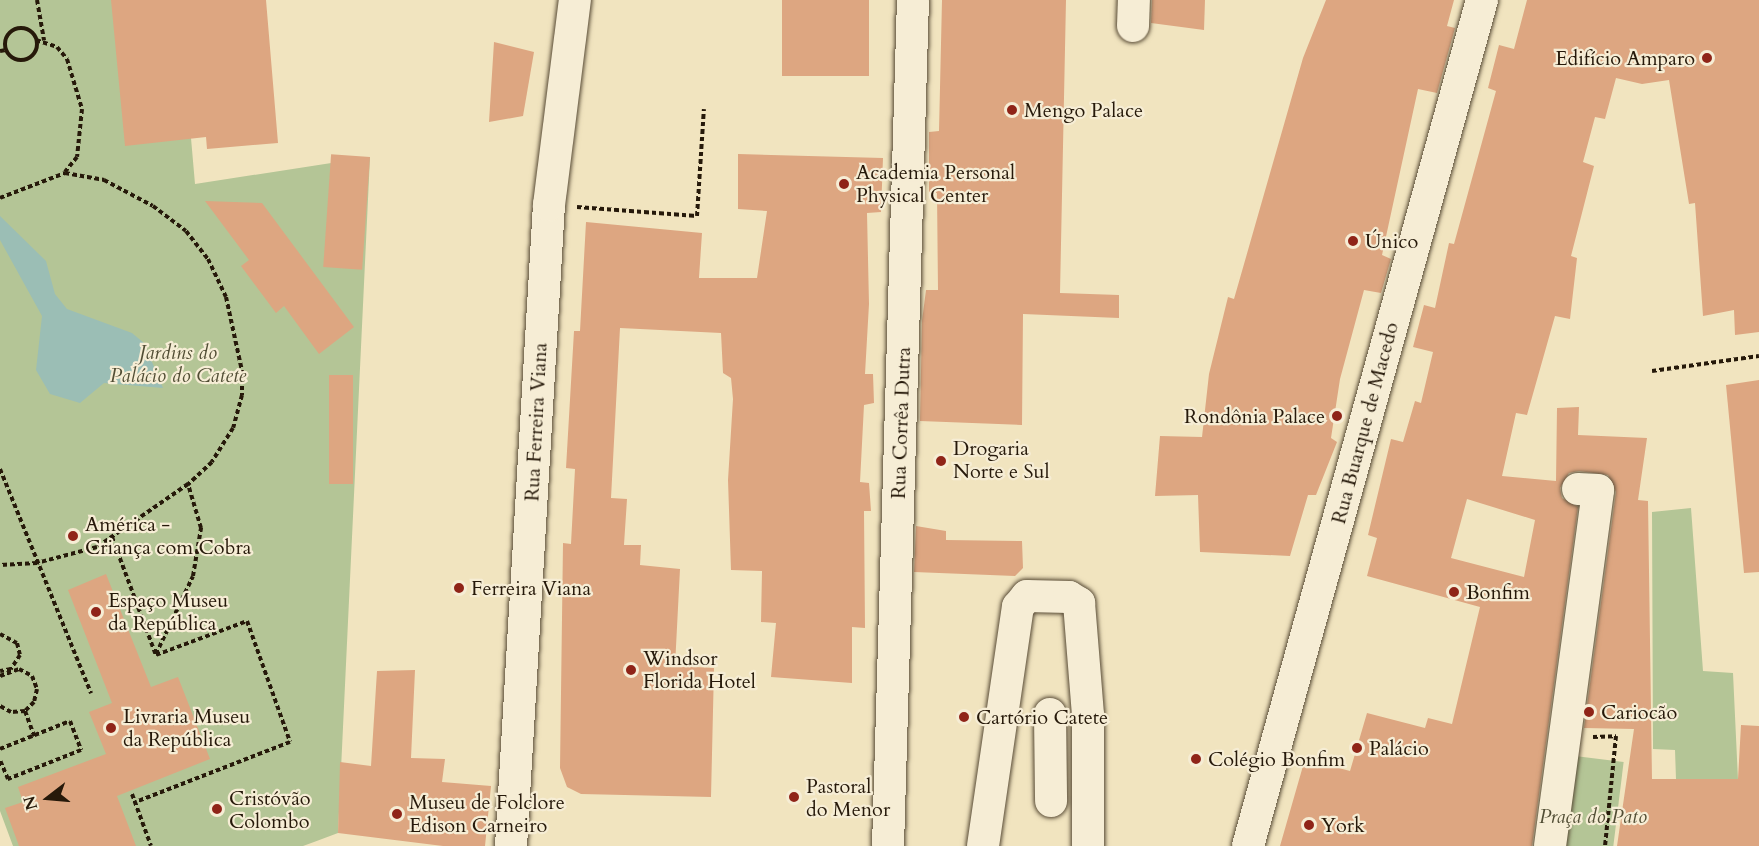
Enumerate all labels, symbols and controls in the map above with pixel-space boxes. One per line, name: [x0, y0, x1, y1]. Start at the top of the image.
place label: Edifício Amparo: [1555, 46, 1695, 70]
marker: Edifício Amparo: [1700, 51, 1714, 65]
place label: Mengo Palace: [1024, 98, 1143, 122]
marker: Mengo Palace: [1005, 103, 1019, 117]
place label: Academia Personal Physical Center: [856, 160, 1015, 207]
marker: Academia Personal Physical Center: [837, 177, 851, 191]
place label: Único: [1365, 229, 1418, 253]
marker: Único: [1346, 234, 1360, 248]
street label: Rua Buarque de Macedo: [1327, 320, 1403, 526]
park label: Jardins do Palácio do Catete: [110, 340, 246, 387]
street label: Rua Ferreira Viana: [520, 342, 552, 502]
street label: Rua Corrêa Dutra: [886, 347, 916, 499]
place label: Rondônia Palace: [1184, 404, 1325, 428]
marker: Rondônia Palace: [1330, 409, 1344, 423]
place label: Drogaria Norte e Sul: [953, 437, 1049, 484]
marker: Drogaria Norte e Sul: [934, 454, 948, 468]
place label: América - Criança com Cobra: [85, 512, 251, 559]
marker: América - Criança com Cobra: [66, 529, 80, 543]
place label: Ferreira Viana: [471, 576, 591, 600]
place label: Bonfim: [1466, 580, 1530, 604]
marker: Ferreira Viana: [452, 581, 466, 595]
marker: Bonfim: [1447, 585, 1461, 599]
place label: Espaço Museu da República: [108, 588, 228, 635]
marker: Espaço Museu da República: [89, 605, 103, 619]
place label: Windsor Florida Hotel: [643, 646, 756, 693]
marker: Windsor Florida Hotel: [624, 663, 638, 677]
place label: Cariocão: [1601, 700, 1677, 724]
place label: Livraria Museu da República: [123, 704, 250, 751]
place label: Cartório Catete: [976, 705, 1108, 729]
marker: Cariocão: [1582, 705, 1596, 719]
marker: Cartório Catete: [957, 710, 971, 724]
marker: Livraria Museu da República: [104, 721, 118, 735]
place label: Palácio: [1369, 736, 1429, 760]
marker: Palácio: [1350, 741, 1364, 755]
place label: Colégio Bonfim: [1208, 747, 1345, 771]
marker: Colégio Bonfim: [1189, 752, 1203, 766]
north arrow: [18, 768, 78, 828]
place label: Pastoral do Menor: [806, 774, 890, 821]
place label: Cristóvão Colombo: [229, 786, 311, 833]
place label: Museu de Folclore Edison Carneiro: [409, 790, 565, 837]
marker: Pastoral do Menor: [787, 790, 801, 804]
text: N: [18, 793, 43, 813]
marker: Cristóvão Colombo: [210, 802, 224, 816]
park label: Praça do Pato: [1539, 804, 1647, 828]
marker: Museu de Folclore Edison Carneiro: [390, 807, 404, 821]
place label: York: [1321, 813, 1365, 837]
marker: York: [1302, 818, 1316, 832]

